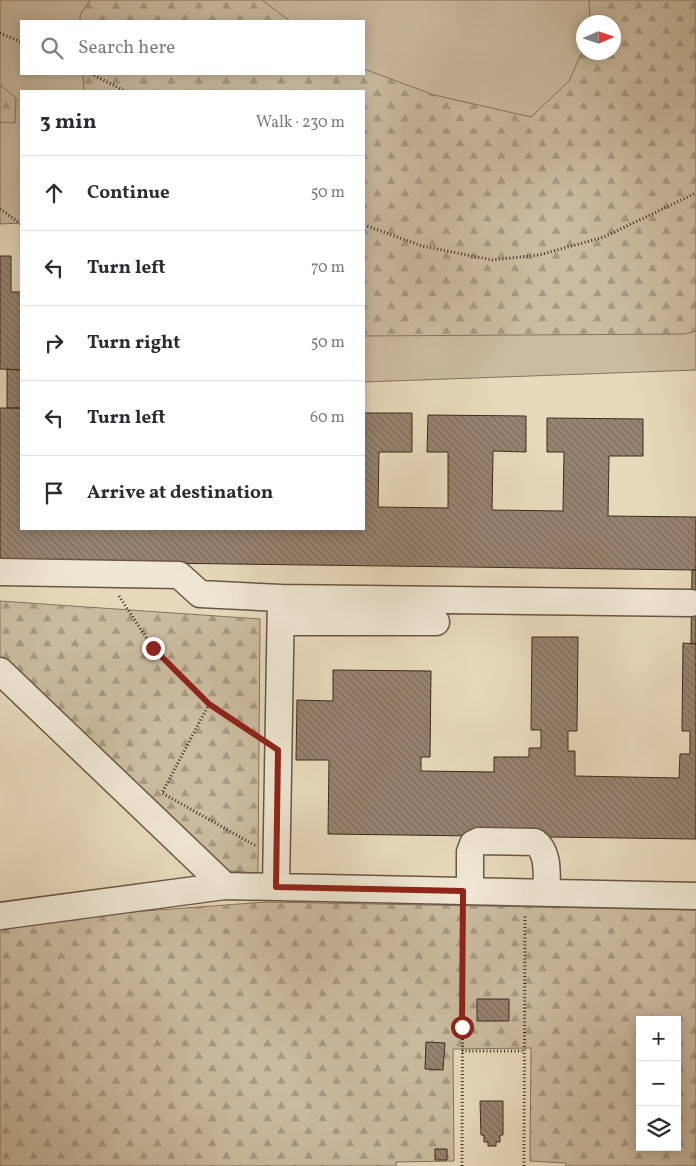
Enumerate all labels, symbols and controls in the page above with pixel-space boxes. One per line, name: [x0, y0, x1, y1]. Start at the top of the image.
north arrow: [576, 15, 621, 60]
search box: [20, 20, 365, 75]
icon: search: [38, 34, 66, 62]
text: Search here: [78, 35, 175, 61]
text: 3 min: [40, 108, 96, 137]
text: Walk · 230 m: [256, 112, 345, 134]
icon: ahead: [40, 179, 68, 207]
text: Continue: [87, 180, 170, 206]
text: 50 m: [311, 182, 345, 204]
icon: left: [40, 254, 68, 282]
text: Turn left: [87, 255, 166, 281]
text: 70 m: [311, 257, 345, 279]
icon: right: [40, 329, 68, 357]
text: Turn right: [87, 330, 180, 356]
text: 50 m: [311, 332, 345, 354]
icon: left: [40, 404, 68, 432]
text: Turn left: [87, 405, 166, 431]
text: 60 m: [310, 407, 345, 429]
icon: arrive: [40, 479, 68, 507]
text: Arrive at destination: [87, 480, 273, 506]
route end: [142, 637, 165, 660]
route start: [451, 1016, 474, 1039]
map controls: [636, 1016, 681, 1151]
button: +: [636, 1016, 681, 1061]
button: −: [636, 1061, 681, 1106]
button: layers: [636, 1106, 681, 1151]

